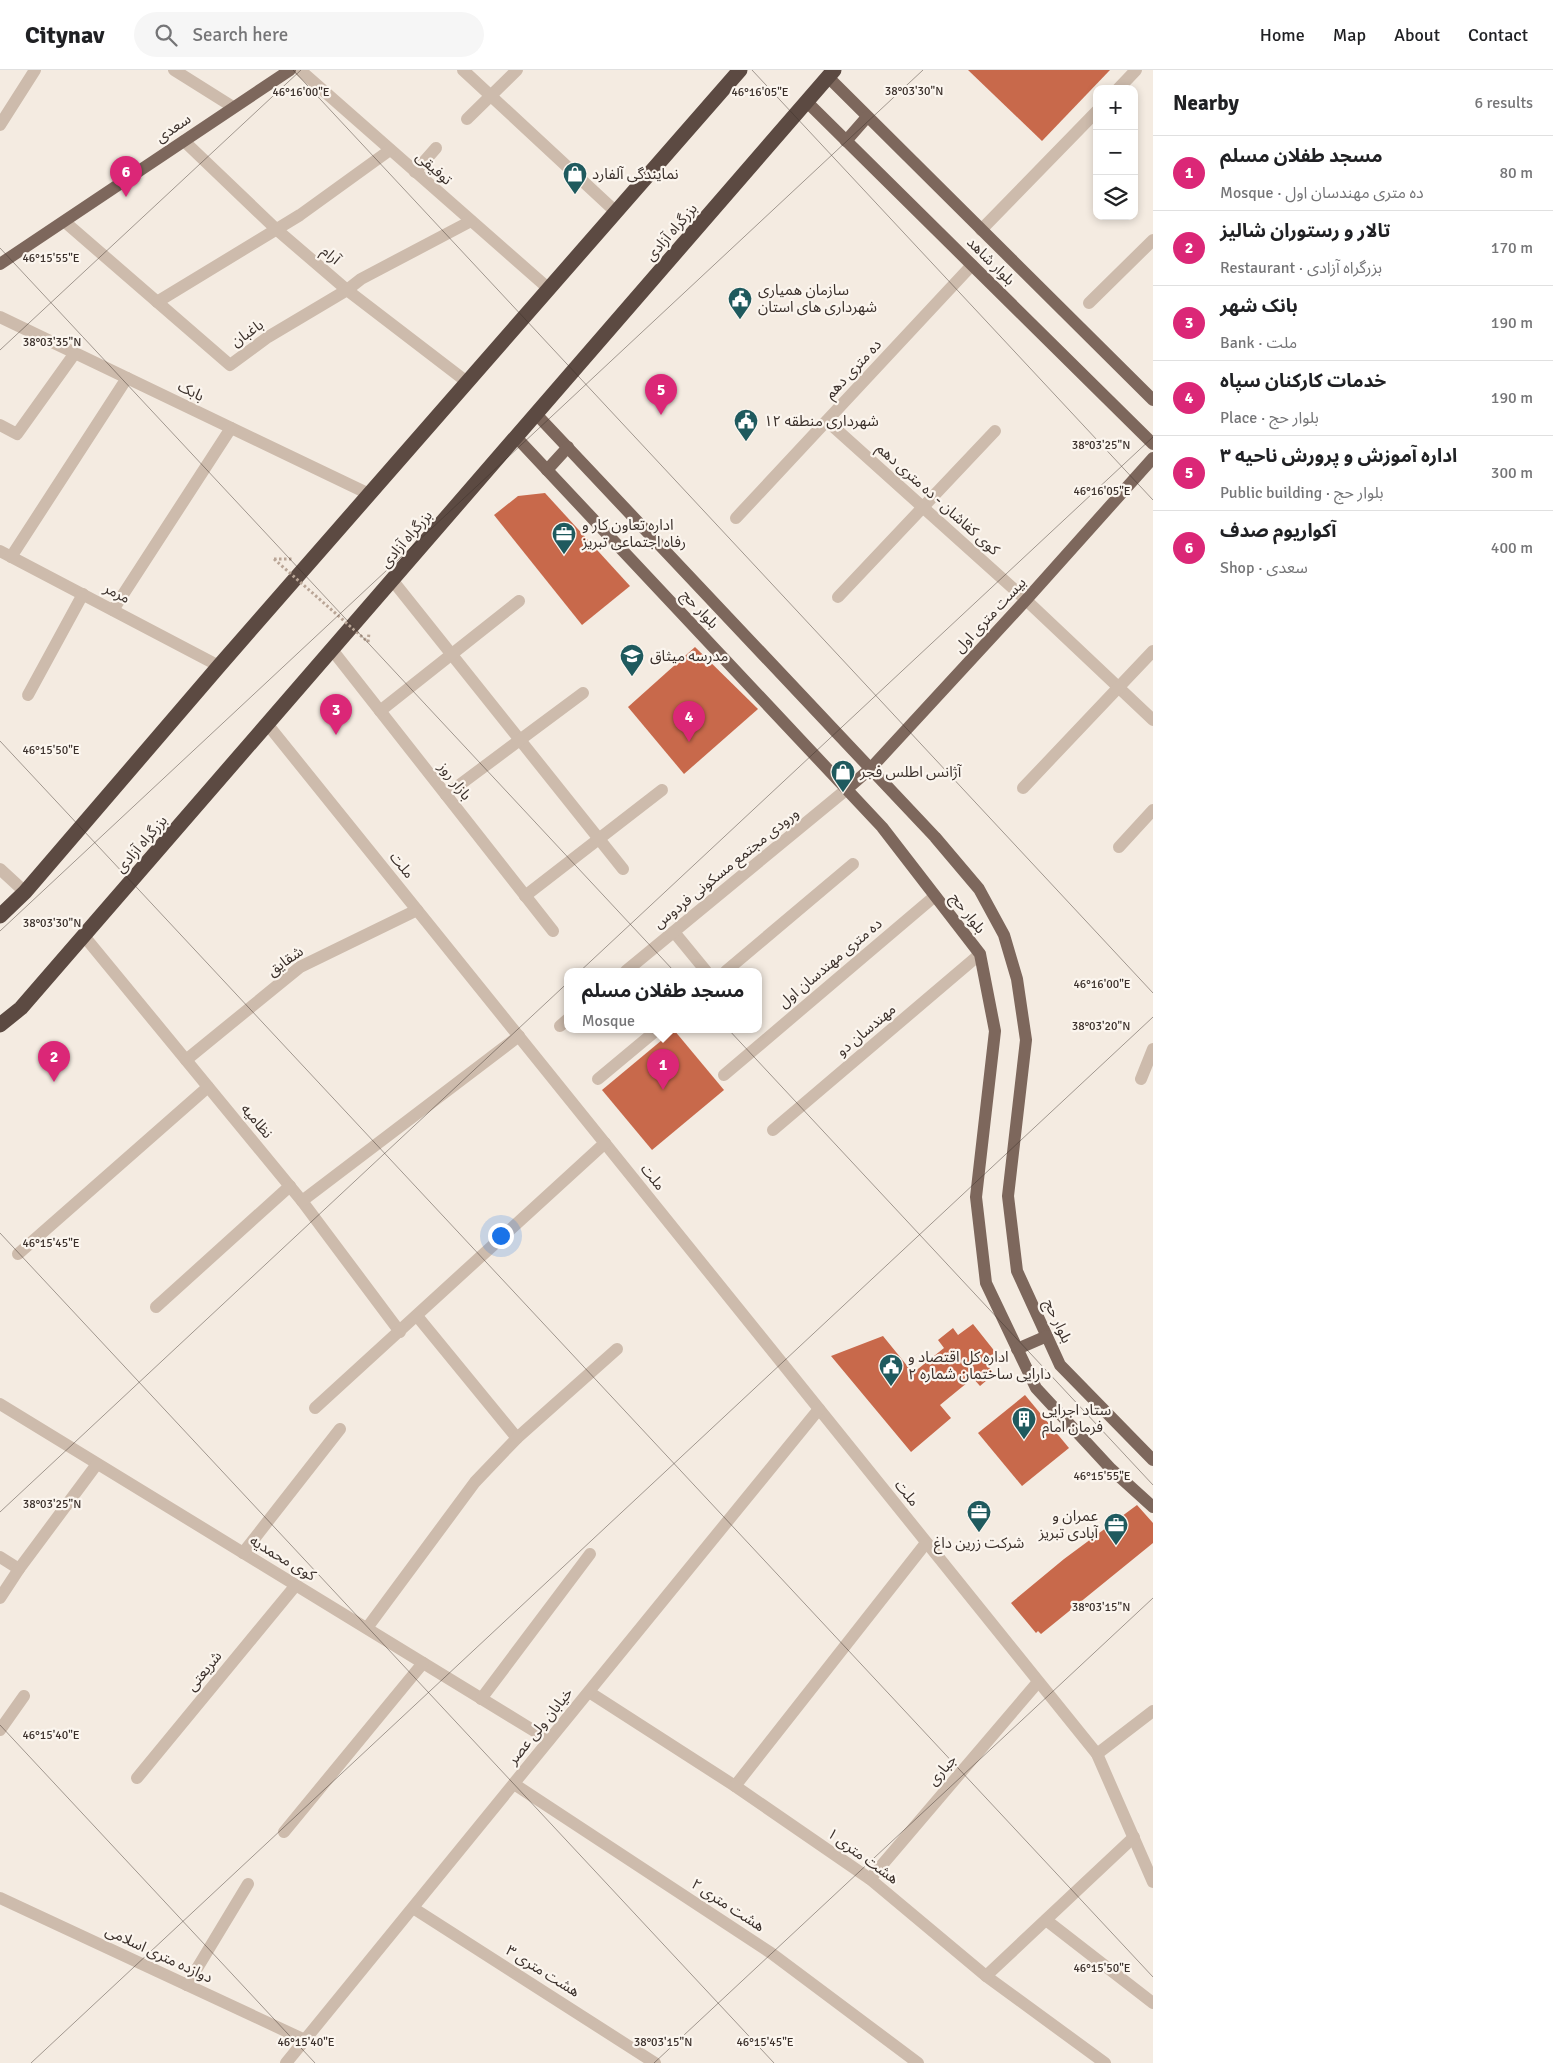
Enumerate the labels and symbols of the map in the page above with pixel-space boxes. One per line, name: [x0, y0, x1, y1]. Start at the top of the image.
text: 38°03'30"N: [885, 84, 943, 99]
text: 46°16'00"E: [272, 85, 330, 100]
text: 46°16'05"E: [731, 85, 789, 100]
street label: سعدی: [152, 110, 194, 146]
street label: توفیقی: [412, 147, 456, 189]
pin: 6: [110, 156, 142, 197]
shop icon: نمایندگی آلفارد: [562, 161, 588, 195]
place label: نمایندگی آلفارد: [592, 165, 679, 183]
street label: بزرگراه آزادی: [641, 200, 701, 264]
street label: بلوار شاهد: [963, 233, 1019, 289]
street label: آرام: [316, 242, 345, 270]
text: 46°15'55"E: [22, 251, 80, 266]
place label: سازمان همیاری شهرداری های استان: [758, 281, 877, 316]
public building icon: سازمان همیاری شهرداری های استان: [727, 286, 753, 320]
street label: باغبان: [227, 315, 267, 351]
text: 38°03'35"N: [23, 335, 81, 350]
street label: ده متری دهم: [821, 335, 887, 404]
pin: 5: [645, 374, 677, 415]
street label: بابک: [175, 377, 207, 405]
public building icon: شهرداری منطقه ۱۲: [733, 408, 759, 442]
place label: شهرداری منطقه ۱۲: [764, 412, 879, 430]
text: 38°03'25"N: [1072, 438, 1130, 453]
street label: کوی کفاشان - ده متری دهم: [872, 439, 1004, 561]
text: 46°16'05"E: [1073, 484, 1131, 499]
street label: بزرگراه آزادی: [376, 507, 436, 571]
place label: اداره تعاون کار و رفاه اجتماعی تبریز: [581, 516, 686, 551]
office icon: اداره تعاون کار و رفاه اجتماعی تبریز: [551, 521, 577, 555]
street label: بیست متری اول: [950, 573, 1030, 657]
street label: مرمر: [100, 578, 133, 607]
street label: بلوار حج: [675, 586, 722, 634]
school or university icon: مدرسه میثاق: [619, 643, 645, 677]
place label: مدرسه میثاق: [650, 647, 728, 665]
pin: 3: [320, 694, 352, 735]
pin: 4: [673, 701, 705, 742]
text: 46°15'50"E: [22, 743, 80, 758]
street label: بازار روز: [434, 757, 476, 804]
shop icon: آژانس اطلس فجر: [830, 759, 856, 793]
place label: آژانس اطلس فجر: [859, 763, 962, 781]
street label: ورودی مجتمع مسکونی فردوس: [650, 804, 804, 934]
street label: بزرگراه آزادی: [111, 812, 171, 876]
street label: ملت: [386, 848, 418, 882]
street label: بلوار حج: [944, 889, 989, 939]
street label: ده متری مهندسان اول: [775, 914, 885, 1012]
text: 38°03'30"N: [23, 916, 81, 931]
street label: شقایق: [263, 942, 307, 981]
text: 46°16'00"E: [1073, 977, 1131, 992]
street label: مهندسان دو: [833, 1000, 899, 1060]
text: 38°03'20"N: [1072, 1019, 1130, 1034]
pin: 2: [38, 1041, 70, 1082]
pin: 1: [647, 1049, 679, 1090]
street label: نظامیه: [237, 1100, 277, 1142]
street label: ملت: [637, 1160, 669, 1194]
your location: [488, 1223, 514, 1249]
text: 46°15'45"E: [22, 1236, 80, 1251]
street label: بلوار حج: [1037, 1296, 1076, 1347]
place label: اداره کل اقتصاد و دارایی ساختمان شماره ۲: [908, 1348, 1051, 1383]
public building icon: اداره کل اقتصاد و دارایی ساختمان شماره ۲: [878, 1353, 904, 1387]
place label: ستاد اجرایی فرمان امام: [1042, 1401, 1111, 1438]
building icon: ستاد اجرایی فرمان امام: [1011, 1406, 1037, 1440]
text: 46°15'55"E: [1073, 1469, 1131, 1484]
street label: ملت: [891, 1476, 923, 1510]
text: 38°03'25"N: [23, 1497, 81, 1512]
office icon: شرکت زرین داغ: [966, 1499, 992, 1533]
place label: عمران و آبادی تبریز: [1038, 1507, 1099, 1542]
office icon: عمران و آبادی تبریز: [1103, 1512, 1129, 1546]
street label: کوی محمدیه: [247, 1531, 320, 1585]
place label: شرکت زرین داغ: [934, 1534, 1025, 1555]
text: 38°03'15"N: [1072, 1600, 1130, 1615]
street label: شریعتی: [182, 1647, 226, 1695]
street label: خیابان ولی عصر: [503, 1684, 576, 1769]
text: 46°15'40"E: [22, 1728, 80, 1743]
street label: جباری: [924, 1751, 960, 1789]
street label: هشت متری ۱: [824, 1824, 902, 1888]
street label: هشت متری ۲: [688, 1875, 768, 1935]
street label: دوازده متری اسلامی: [102, 1921, 216, 1987]
street label: هشت متری ۳: [503, 1941, 583, 2001]
text: 46°15'50"E: [1073, 1961, 1131, 1976]
text: 46°15'40"E: [277, 2035, 335, 2050]
text: 38°03'15"N: [634, 2035, 692, 2050]
text: 46°15'45"E: [736, 2035, 794, 2050]

